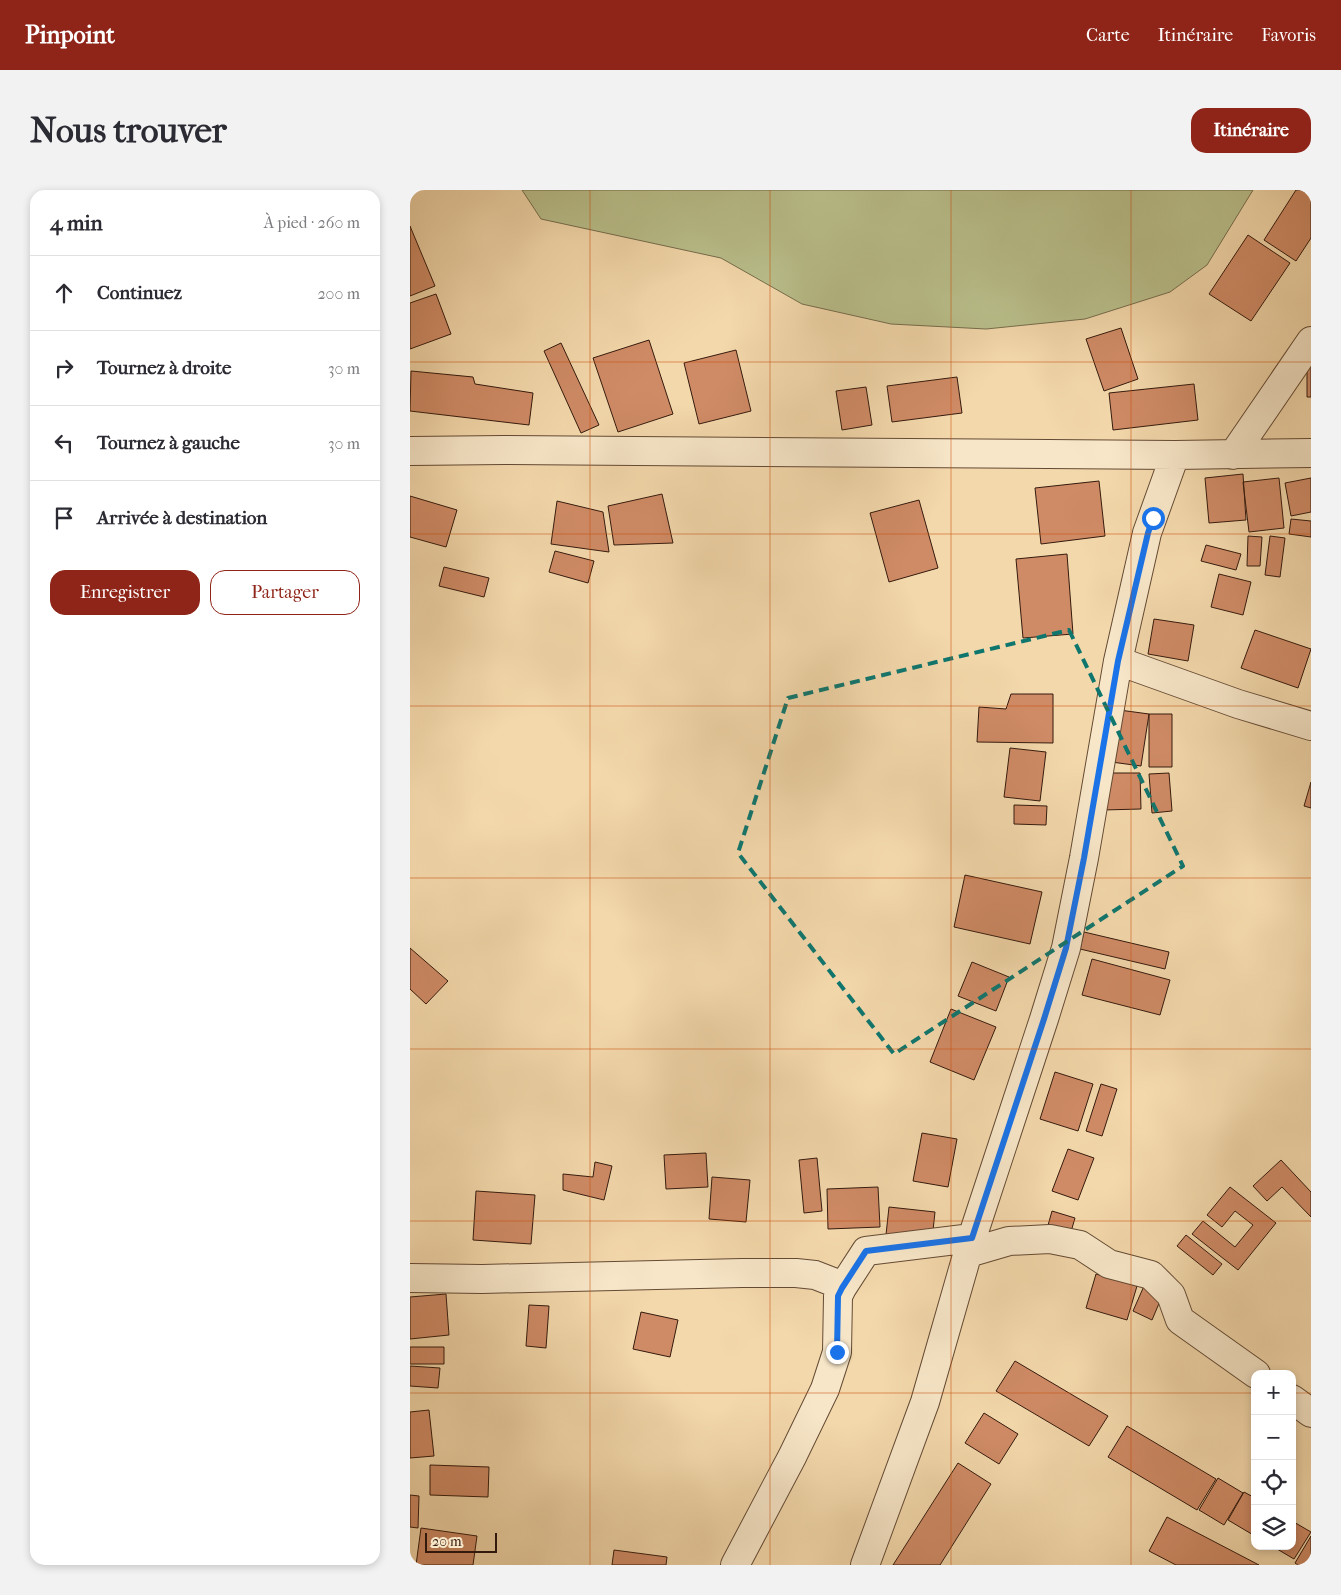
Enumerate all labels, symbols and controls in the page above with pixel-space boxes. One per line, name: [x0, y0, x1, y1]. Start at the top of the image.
text: Pinpoint: [25, 21, 115, 49]
text: Carte: [1086, 25, 1130, 46]
text: Itinéraire: [1158, 25, 1233, 46]
text: Favoris: [1261, 25, 1316, 46]
button: Itinéraire: [1191, 108, 1311, 153]
text: Nous trouver: [30, 110, 227, 151]
text: 4 min: [50, 211, 103, 235]
text: À pied · 260 m: [264, 213, 360, 232]
icon: ahead: [50, 279, 78, 307]
text: Continuez: [97, 282, 182, 304]
text: 200 m: [317, 284, 360, 303]
icon: right: [50, 354, 78, 382]
text: Tournez à droite: [97, 357, 231, 379]
text: 30 m: [328, 359, 360, 378]
icon: left: [50, 429, 78, 457]
text: Tournez à gauche: [97, 432, 240, 454]
text: 30 m: [328, 434, 360, 453]
icon: arrive: [50, 504, 78, 532]
text: Arrivée à destination: [97, 507, 267, 529]
route start: [1142, 507, 1165, 530]
button: Enregistrer: [50, 570, 200, 615]
button: Partager: [210, 570, 360, 615]
route end: [826, 1341, 849, 1364]
map controls: [1251, 1370, 1296, 1550]
button: +: [1251, 1370, 1296, 1415]
button: −: [1251, 1415, 1296, 1460]
button: locate: [1251, 1460, 1296, 1505]
button: layers: [1251, 1505, 1296, 1550]
scale bar: [425, 1530, 498, 1553]
text: 20 m: [432, 1533, 462, 1550]

